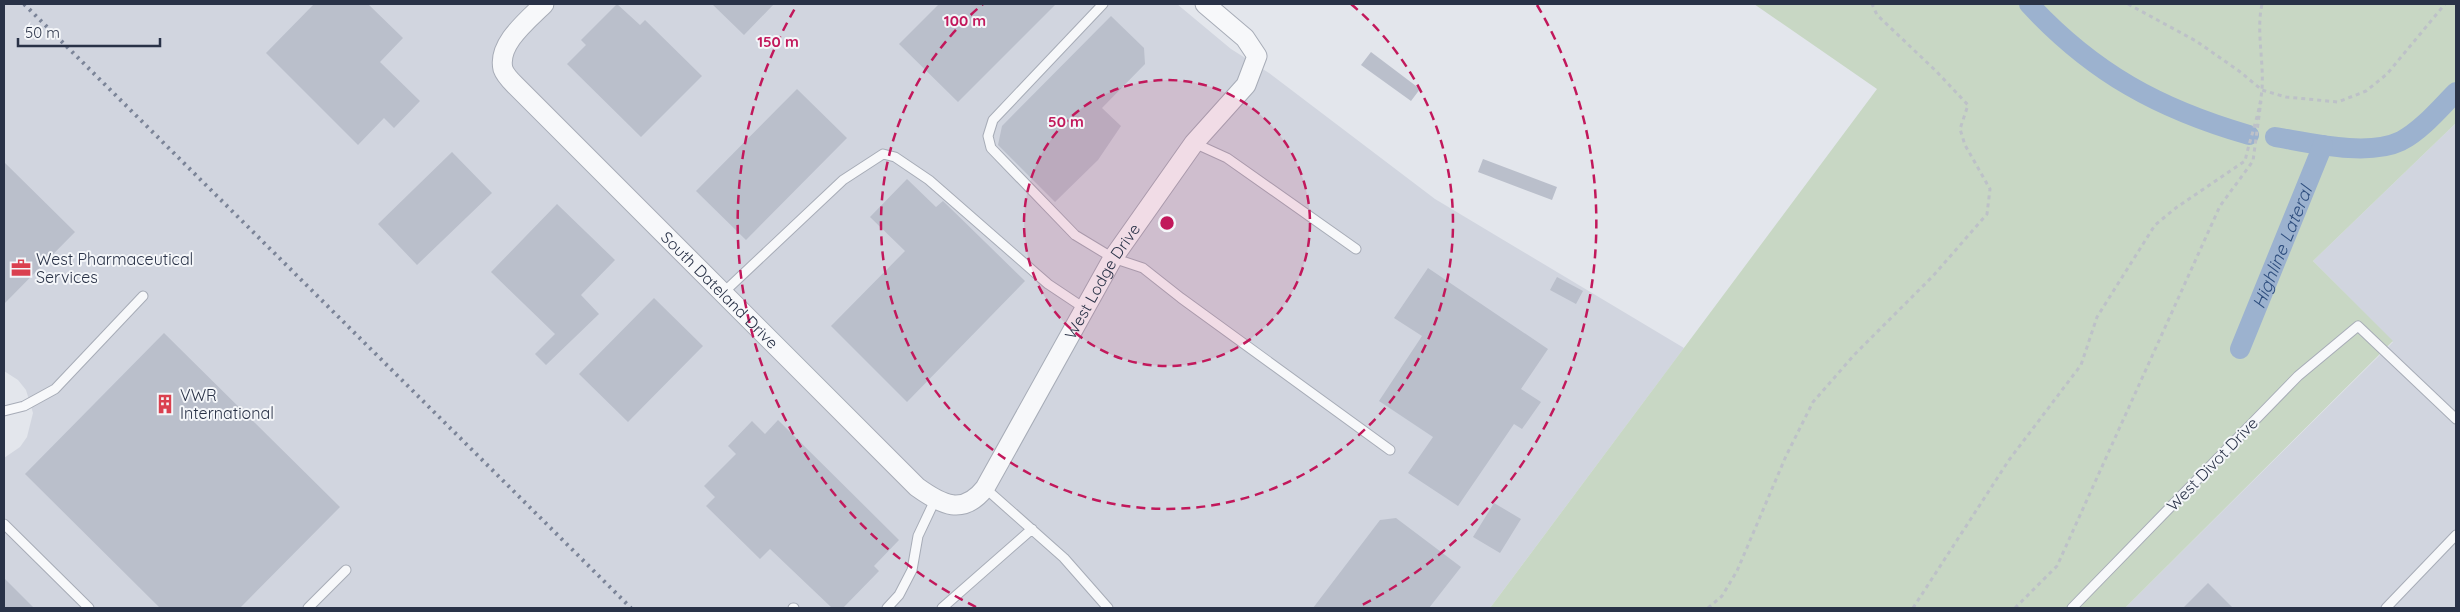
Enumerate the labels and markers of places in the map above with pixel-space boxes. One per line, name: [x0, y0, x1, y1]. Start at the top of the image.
centre of rings: [1158, 214, 1176, 232]
place label: West Pharmaceutical Services: [36, 249, 193, 287]
office icon: West Pharmaceutical Services: [10, 257, 32, 279]
place label: VWR International: [180, 385, 274, 423]
building icon: VWR International: [154, 393, 176, 415]

